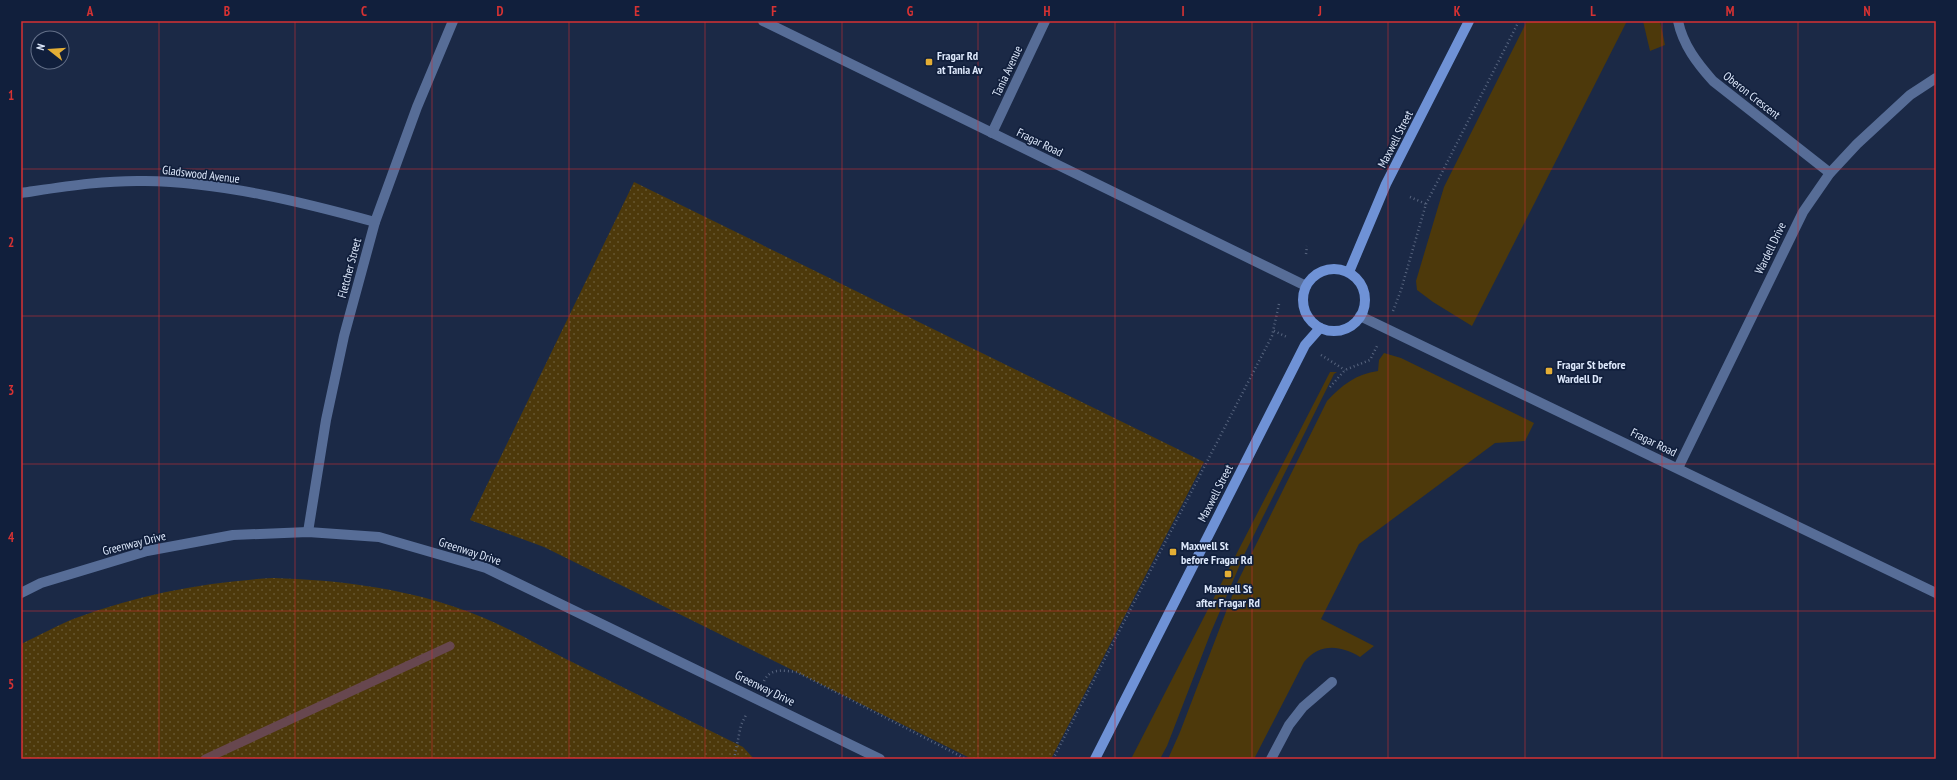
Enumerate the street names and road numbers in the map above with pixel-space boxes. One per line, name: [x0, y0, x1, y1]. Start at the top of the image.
street label: Tania Avenue: [989, 43, 1025, 99]
street label: Oberon Crescent: [1720, 68, 1784, 122]
street label: Maxwell Street: [1374, 107, 1416, 170]
street label: Fragar Road: [1015, 124, 1065, 160]
street label: Gladswood Avenue: [161, 162, 241, 186]
street label: Wardell Drive: [1751, 220, 1789, 276]
street label: Fletcher Street: [334, 236, 364, 299]
street label: Fragar Road: [1629, 424, 1679, 460]
street label: Maxwell Street: [1194, 461, 1236, 524]
street label: Greenway Drive: [101, 528, 167, 558]
street label: Greenway Drive: [437, 534, 503, 568]
street label: Greenway Drive: [733, 667, 797, 709]

